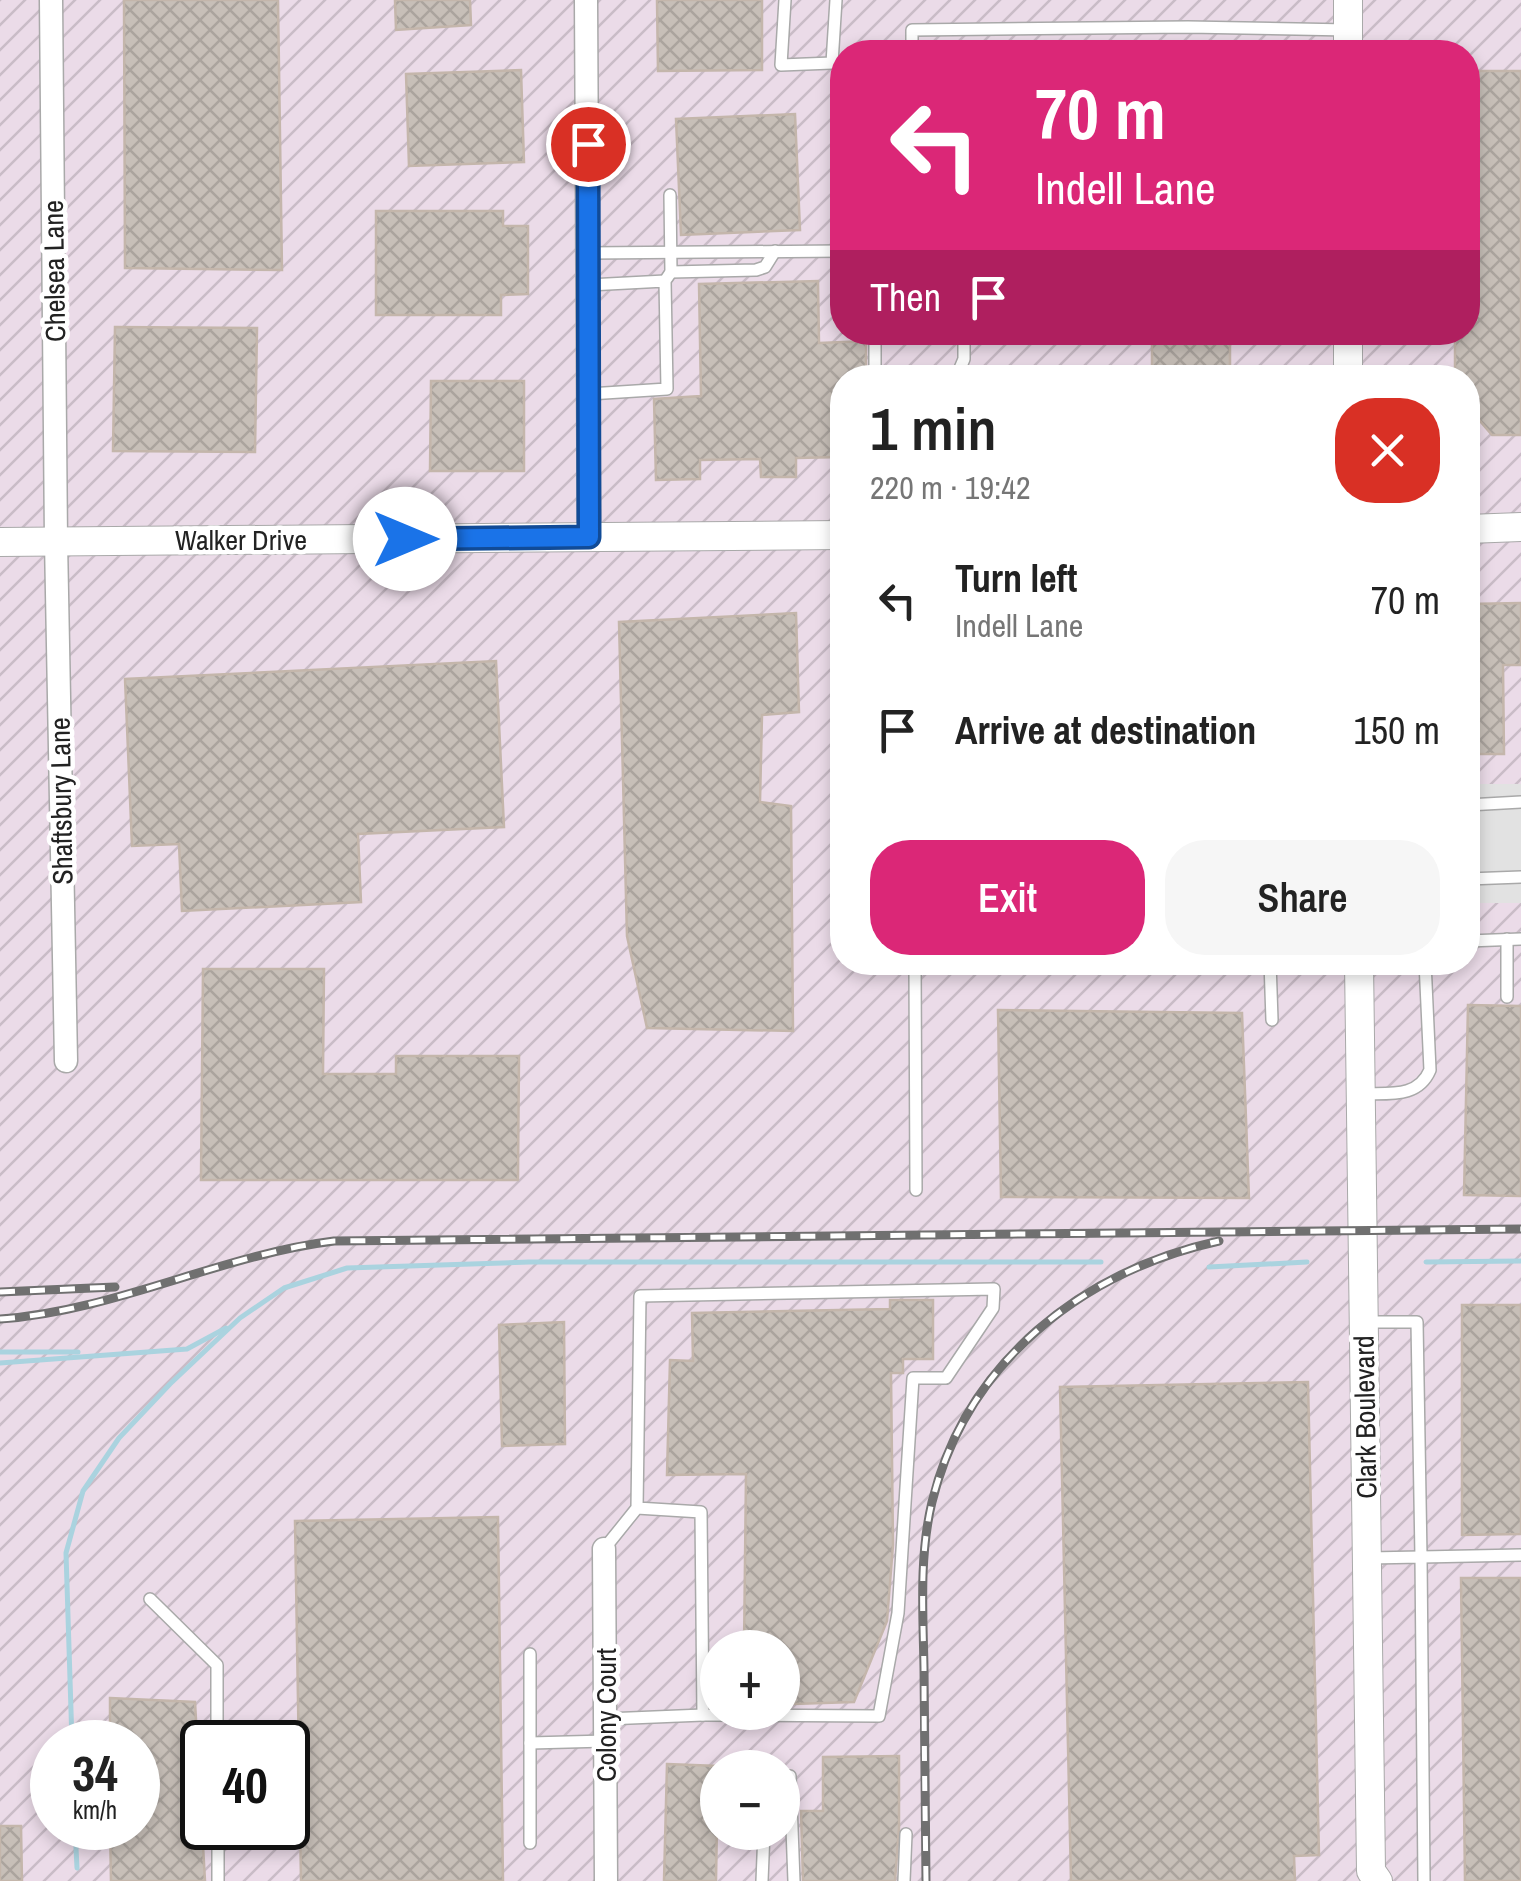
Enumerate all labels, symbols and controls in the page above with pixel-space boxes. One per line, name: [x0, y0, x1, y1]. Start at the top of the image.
text: 70 m: [1035, 67, 1166, 161]
icon: left: [870, 80, 1000, 210]
pin: [546, 102, 631, 187]
icon: arrive: [561, 117, 616, 172]
text: Indell Lane: [1035, 157, 1216, 218]
street label: Chelsea Lane: [34, 200, 74, 342]
icon: arrive: [961, 270, 1016, 325]
text: Then: [870, 272, 941, 323]
text: 1 min: [870, 388, 997, 469]
button: close: [1335, 398, 1440, 503]
text: 220 m · 19:42: [870, 466, 1030, 509]
position arrow: [353, 487, 457, 591]
street label: Walker Drive: [175, 521, 307, 559]
text: Turn left: [955, 553, 1077, 604]
icon: left: [870, 573, 925, 628]
text: 70 m: [1371, 575, 1440, 626]
text: Indell Lane: [955, 604, 1083, 647]
icon: arrive: [870, 703, 925, 758]
text: Arrive at destination: [955, 705, 1256, 756]
text: 150 m: [1353, 705, 1440, 756]
street label: Shaftsbury Lane: [41, 717, 81, 885]
button: Exit: [870, 840, 1145, 955]
button: Share: [1165, 840, 1440, 955]
street label: Clark Boulevard: [1345, 1335, 1385, 1499]
map controls: [700, 1630, 800, 1850]
button: +: [700, 1630, 800, 1730]
street label: Colony Court: [587, 1648, 625, 1782]
speed limit sign: 40: [180, 1720, 310, 1850]
text: 34: [72, 1739, 118, 1807]
button: −: [700, 1750, 800, 1850]
text: km/h: [73, 1793, 117, 1827]

